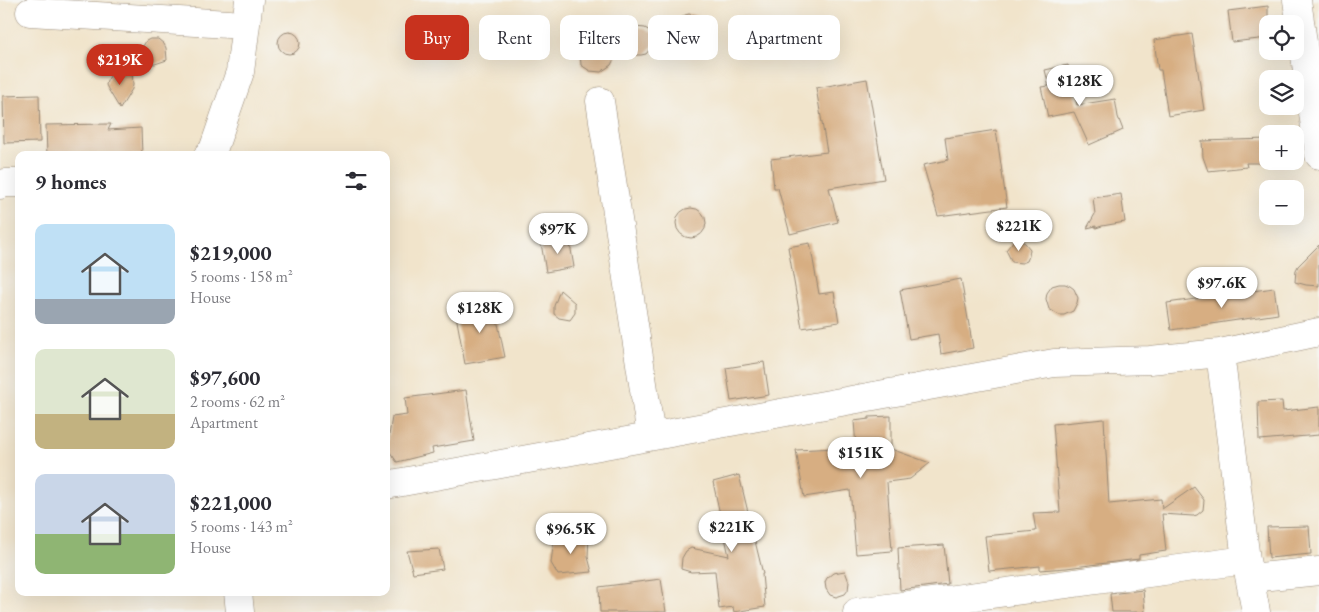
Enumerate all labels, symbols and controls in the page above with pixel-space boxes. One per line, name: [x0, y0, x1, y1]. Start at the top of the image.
chip: Buy: [405, 15, 469, 60]
chip: Rent: [479, 15, 550, 60]
chip: Filters: [560, 15, 638, 60]
chip: New: [648, 15, 718, 60]
chip: Apartment: [728, 15, 840, 60]
map controls: [1259, 15, 1304, 225]
button: locate: [1259, 15, 1304, 60]
pin: $219K: [85, 44, 155, 86]
text: $219K: [98, 49, 142, 70]
pin: $128K: [1045, 64, 1115, 107]
text: $128K: [1058, 70, 1102, 91]
button: layers: [1259, 70, 1304, 115]
button: +: [1259, 125, 1304, 170]
icon: filters: [342, 167, 370, 195]
text: 9 homes: [35, 168, 107, 195]
button: −: [1259, 180, 1304, 225]
pin: $221K: [984, 210, 1054, 252]
pin: $97K: [528, 212, 588, 255]
text: $221K: [997, 215, 1041, 236]
text: $97K: [540, 218, 576, 239]
text: $219,000: [190, 239, 272, 266]
icon: home: [75, 244, 135, 304]
text: 5 rooms · 158 m²: [190, 266, 293, 287]
pin: $97.6K: [1181, 266, 1263, 309]
text: $97.6K: [1198, 272, 1246, 293]
text: House: [190, 287, 231, 308]
pin: $128K: [445, 292, 515, 334]
text: $128K: [458, 297, 502, 318]
text: $97,600: [190, 364, 260, 391]
icon: home: [75, 369, 135, 429]
text: 2 rooms · 62 m²: [190, 391, 285, 412]
text: Apartment: [190, 412, 258, 433]
pin: $151K: [826, 436, 896, 479]
text: $151K: [839, 442, 883, 463]
text: $221,000: [190, 489, 272, 516]
icon: home: [75, 494, 135, 554]
pin: $221K: [697, 510, 767, 553]
pin: $96.5K: [530, 512, 612, 555]
text: 5 rooms · 143 m²: [190, 516, 293, 537]
text: $221K: [710, 516, 754, 537]
text: $96.5K: [547, 518, 595, 539]
text: House: [190, 537, 231, 558]

